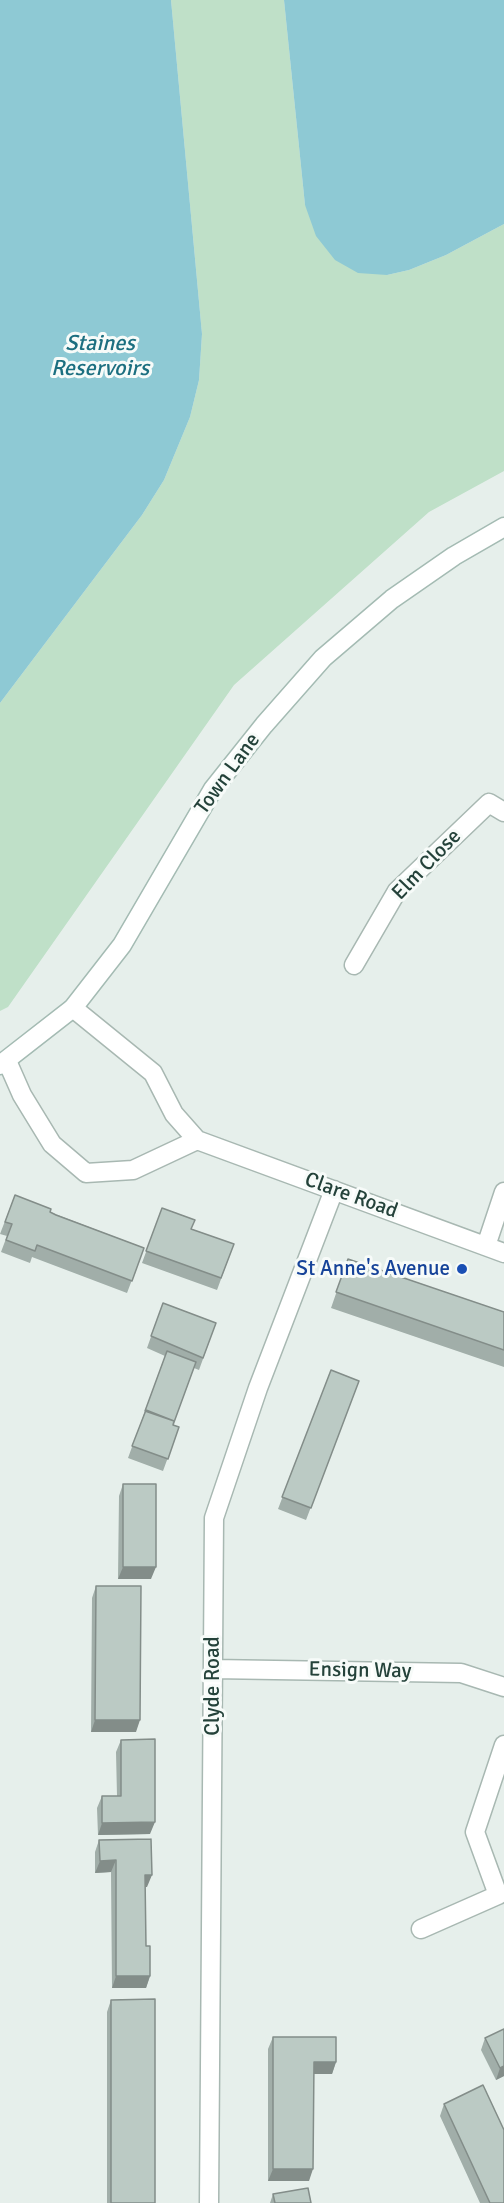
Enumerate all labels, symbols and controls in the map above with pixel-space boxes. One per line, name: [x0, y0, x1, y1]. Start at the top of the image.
water label: Staines Reservoirs: [51, 331, 149, 382]
street label: Town Lane: [190, 729, 266, 819]
street label: Elm Close: [387, 824, 467, 906]
street label: Clare Road: [301, 1168, 401, 1224]
place label: St Anne's Avenue: [296, 1256, 450, 1282]
marker: St Anne's Avenue: [455, 1262, 469, 1276]
street label: Clyde Road: [200, 1636, 226, 1736]
street label: Ensign Way: [308, 1658, 412, 1684]

